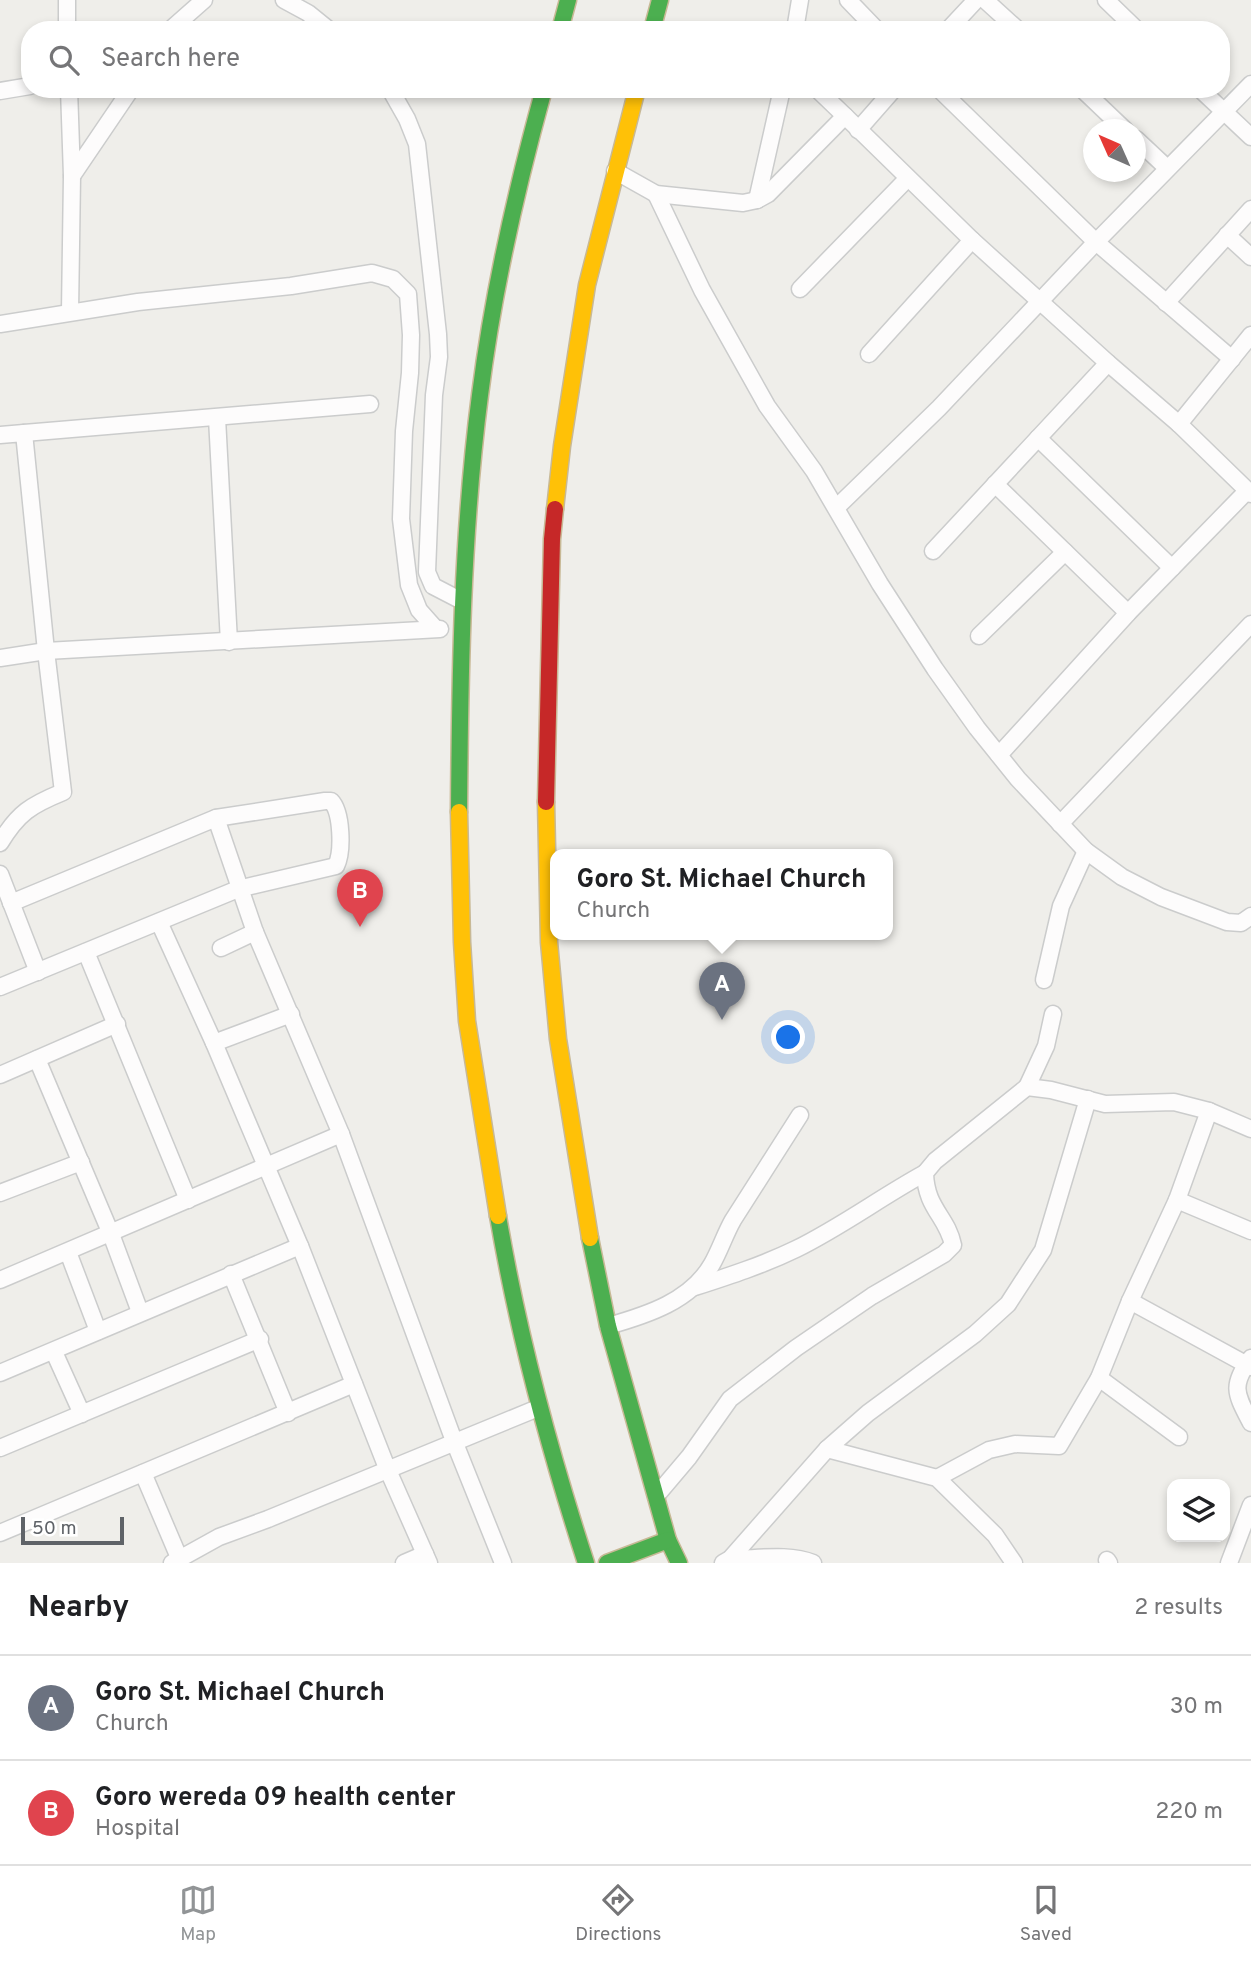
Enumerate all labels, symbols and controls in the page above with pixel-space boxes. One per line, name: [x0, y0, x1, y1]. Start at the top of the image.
search box: [21, 21, 1230, 98]
icon: search: [45, 41, 83, 79]
text: Search here: [101, 43, 240, 76]
north arrow: [1083, 119, 1146, 182]
popup: [550, 849, 893, 940]
text: Goro St. Michael Church: [577, 864, 866, 897]
pin: B: [337, 869, 383, 927]
text: Church: [577, 897, 650, 926]
pin: A: [699, 962, 745, 1020]
your location: [771, 1020, 805, 1054]
map controls: [1167, 1479, 1230, 1542]
button: layers: [1167, 1479, 1230, 1542]
scale bar: [21, 1514, 124, 1546]
text: 50 m: [32, 1517, 77, 1541]
text: Nearby: [28, 1590, 129, 1627]
text: 2 results: [1134, 1594, 1223, 1623]
text: Goro St. Michael Church: [95, 1677, 385, 1710]
text: A: [43, 1693, 59, 1722]
text: 30 m: [1170, 1693, 1223, 1722]
text: Church: [95, 1710, 169, 1739]
text: Goro wereda 09 health center: [95, 1782, 456, 1815]
text: B: [43, 1798, 59, 1827]
text: 220 m: [1155, 1798, 1223, 1827]
text: Hospital: [95, 1815, 180, 1844]
tab: Map: [179, 1881, 217, 1947]
tab: Directions: [575, 1881, 662, 1947]
tab: Saved: [1020, 1881, 1072, 1947]

